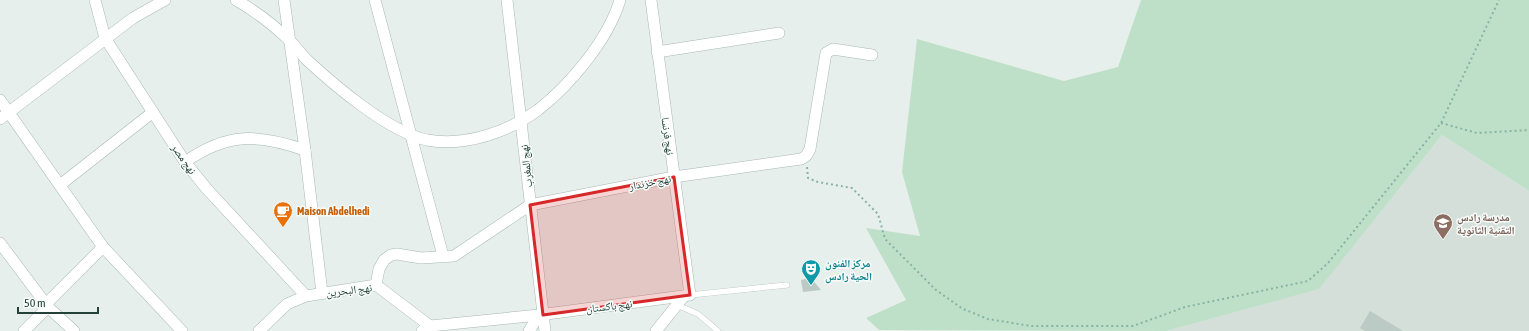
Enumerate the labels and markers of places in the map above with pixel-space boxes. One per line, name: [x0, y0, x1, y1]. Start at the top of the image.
cafe icon: Maison Abdelhedi: [272, 200, 294, 228]
place label: Maison Abdelhedi: [297, 205, 370, 217]
place label: مدرسة رادس التقنية الثانوية: [1457, 211, 1515, 237]
school or university icon: مدرسة رادس التقنية الثانوية: [1432, 212, 1454, 240]
place label: مركز الفنون الحية رادس: [825, 257, 872, 284]
theatre icon: مركز الفنون الحية رادس: [800, 258, 822, 286]

